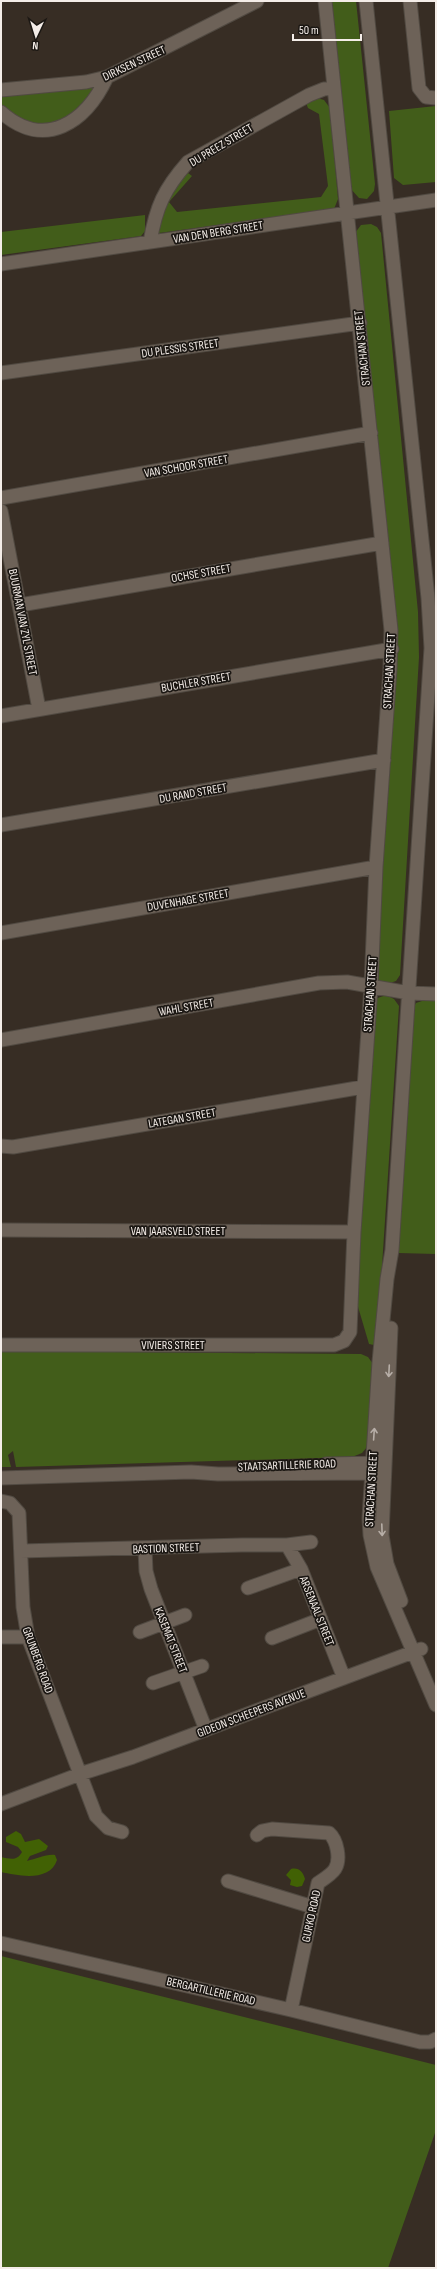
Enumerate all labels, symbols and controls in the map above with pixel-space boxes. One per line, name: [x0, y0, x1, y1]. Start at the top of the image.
north arrow: [16, 16, 56, 56]
scale bar: [293, 16, 361, 42]
text: 50 m: [299, 23, 319, 38]
text: N: [32, 39, 39, 52]
street label: DIRKSEN STREET: [100, 42, 168, 85]
street label: DU PREEZ STREET: [187, 121, 256, 170]
street label: VAN DEN BERG STREET: [172, 218, 264, 247]
street label: STRACHAN STREET: [351, 309, 374, 386]
street label: DU PLESSIS STREET: [140, 336, 220, 361]
street label: VAN SCHOOR STREET: [143, 452, 229, 481]
street label: OCHSE STREET: [170, 561, 232, 586]
street label: BUURMAN VAN ZYL STREET: [5, 568, 40, 677]
street label: STRACHAN STREET: [380, 633, 399, 709]
street label: BUCHLER STREET: [160, 669, 232, 696]
street label: DU RAND STREET: [158, 780, 228, 807]
street label: DUVENHAGE STREET: [146, 886, 230, 915]
street label: STRACHAN STREET: [360, 956, 381, 1032]
street label: WAHL STREET: [158, 995, 215, 1020]
street label: LATEGAN STREET: [147, 1105, 217, 1132]
street label: VAN JAARSVELD STREET: [131, 1224, 225, 1239]
street label: VIVIERS STREET: [141, 1338, 205, 1353]
one-way arrow: [385, 1364, 392, 1377]
one-way arrow: [371, 1428, 378, 1441]
street label: STRACHAN STREET: [362, 1451, 381, 1527]
street label: STAATSARTILLERIE ROAD: [238, 1456, 336, 1475]
one-way arrow: [378, 1523, 386, 1536]
street label: BASTION STREET: [132, 1540, 200, 1557]
street label: ARSENAAL STREET: [295, 1573, 337, 1648]
street label: KASEMAT STREET: [151, 1605, 191, 1675]
street label: GRUNBERG ROAD: [19, 1625, 57, 1696]
street label: GIDEON SCHEEPERS AVENUE: [195, 1686, 307, 1741]
street label: GURKO ROAD: [299, 1889, 324, 1944]
street label: BERGARTILLERIE ROAD: [165, 1974, 257, 2009]

